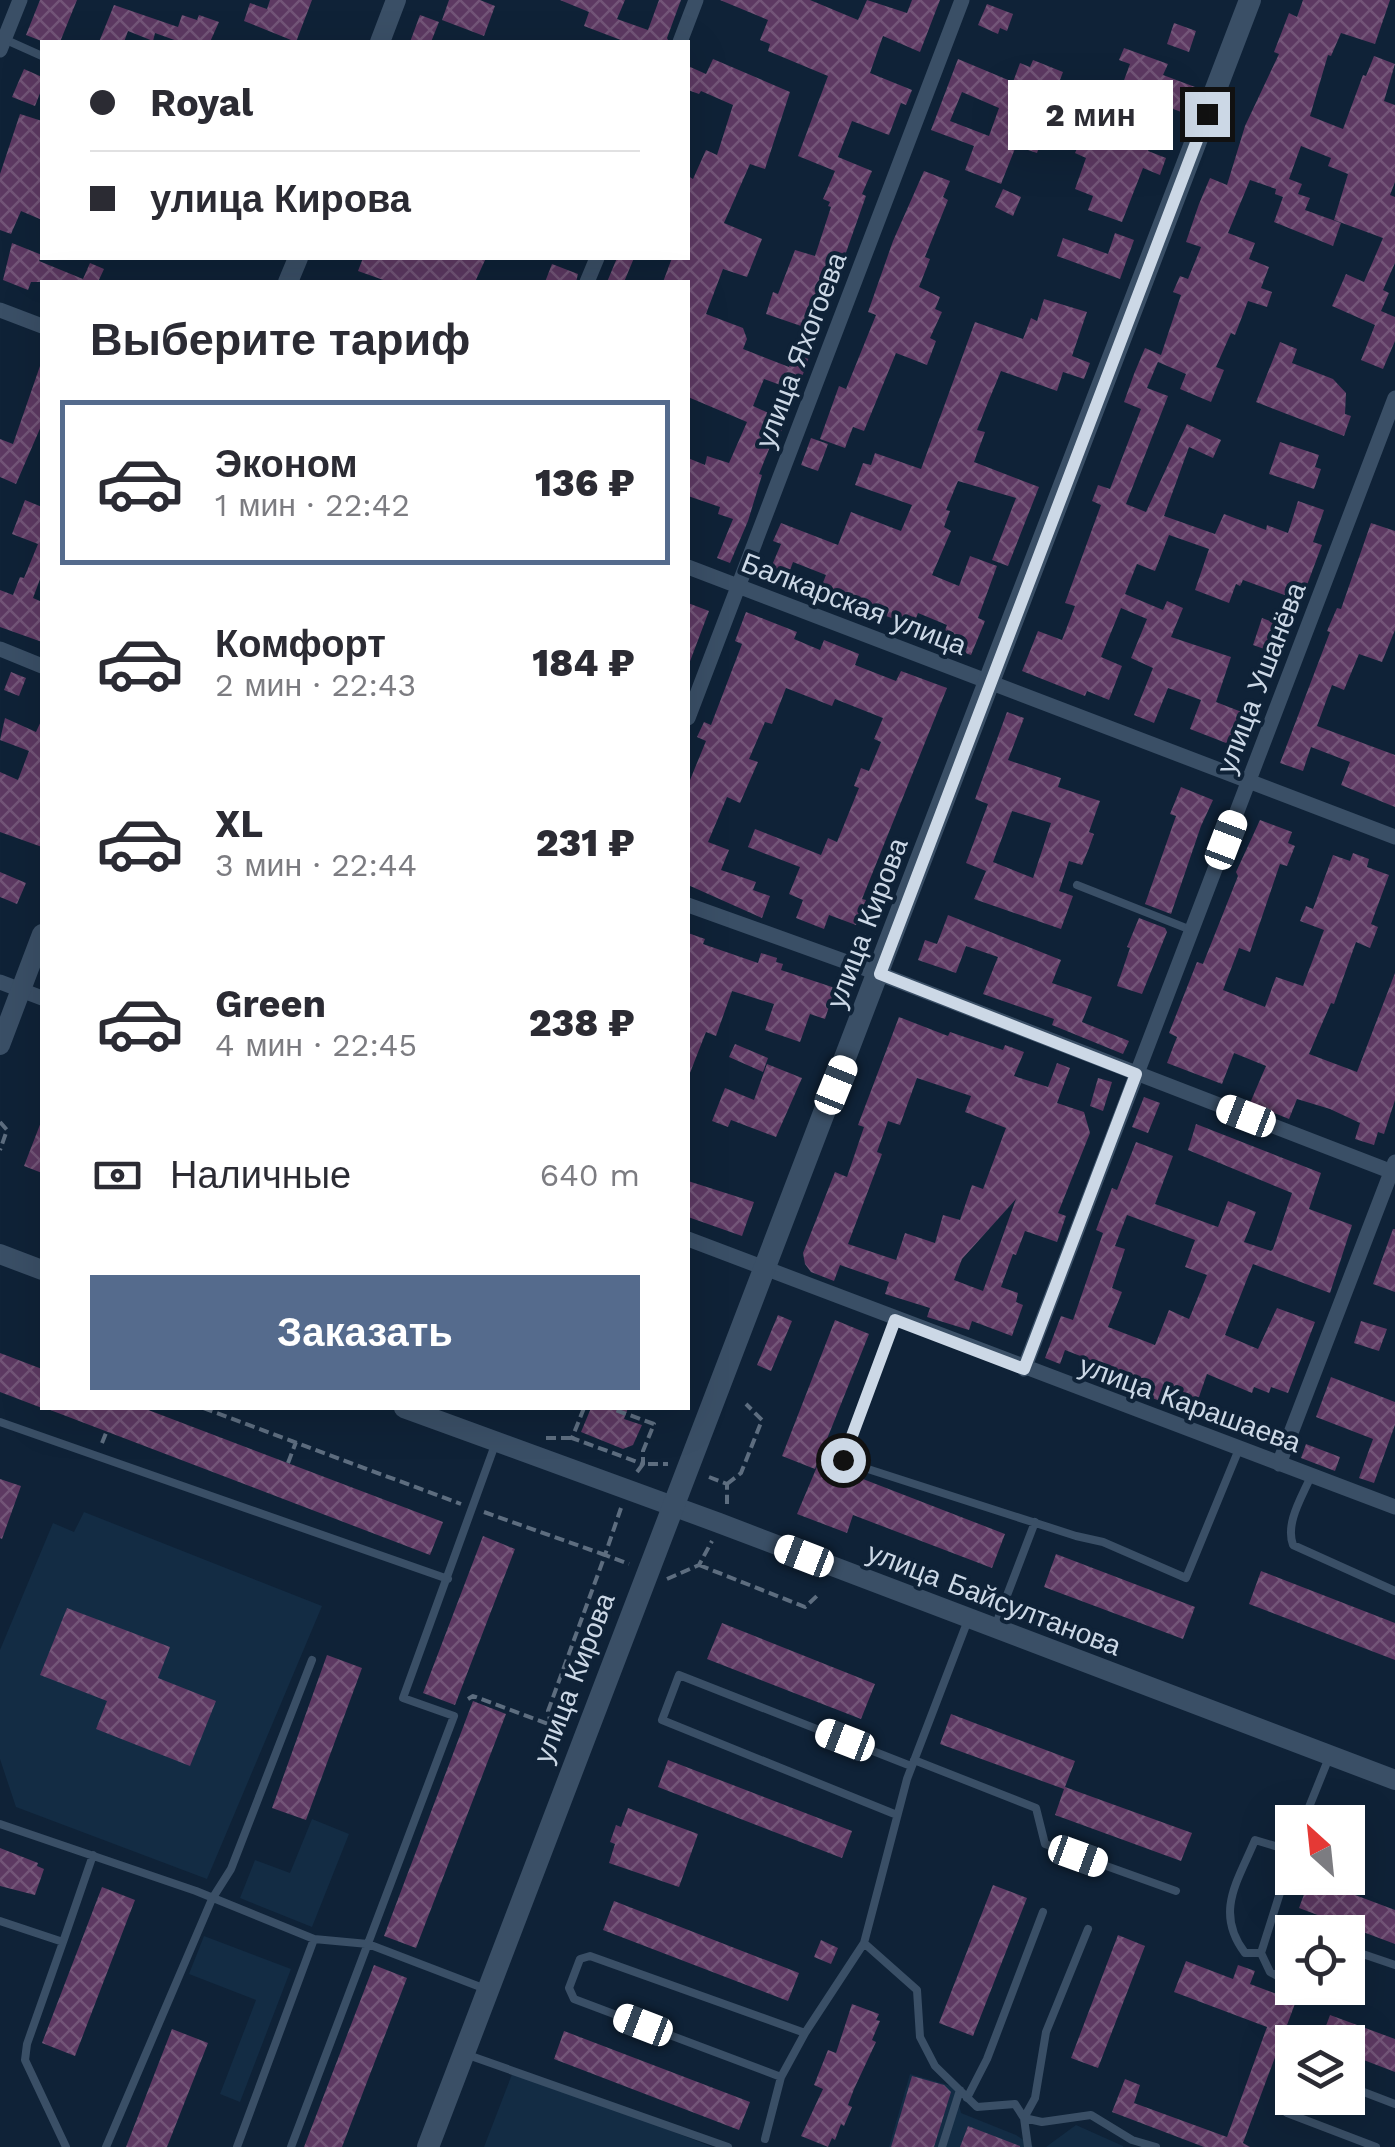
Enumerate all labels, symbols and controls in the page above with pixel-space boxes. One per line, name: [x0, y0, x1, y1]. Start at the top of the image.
callout: 2 мин: [1007, 79, 1172, 149]
text: Royal: [150, 81, 253, 125]
route end: [1185, 92, 1230, 137]
text: 2 мин: [1045, 96, 1136, 134]
text: улица Кирова: [150, 177, 411, 221]
street label: улица Яхогоева: [749, 247, 854, 452]
text: Выберите тариф: [90, 313, 470, 366]
icon: car: [95, 438, 185, 528]
text: Эконом: [215, 442, 358, 486]
text: 136 ₽: [535, 461, 635, 505]
text: 1 мин · 22:42: [215, 486, 410, 524]
street label: Балкарская улица: [737, 546, 972, 662]
street label: улица Ушанёва: [1209, 577, 1313, 778]
icon: car: [95, 618, 185, 708]
text: Комфорт: [215, 622, 386, 666]
text: 184 ₽: [532, 641, 635, 685]
text: 2 мин · 22:43: [215, 666, 416, 704]
icon: car: [95, 798, 185, 888]
text: XL: [215, 802, 263, 846]
car: [1201, 807, 1251, 873]
text: 231 ₽: [536, 821, 635, 865]
street label: улица Кирова: [819, 833, 915, 1013]
text: 3 мин · 22:44: [215, 846, 417, 884]
icon: car: [95, 978, 185, 1068]
text: Green: [215, 982, 326, 1026]
text: 238 ₽: [529, 1001, 635, 1045]
text: 4 мин · 22:45: [215, 1026, 417, 1064]
car: [811, 1052, 861, 1118]
car: [1213, 1091, 1279, 1141]
icon: cash: [90, 1148, 145, 1203]
text: Наличные: [170, 1153, 351, 1197]
text: 640 m: [540, 1156, 640, 1194]
button: Заказать: [90, 1275, 640, 1390]
street label: улица Карашаева: [1075, 1349, 1306, 1460]
route start: [821, 1438, 866, 1483]
car: [771, 1531, 837, 1581]
street label: улица Байсултанова: [862, 1535, 1126, 1663]
street label: улица Кирова: [526, 1588, 622, 1768]
car: [812, 1715, 878, 1765]
north arrow: [1275, 1805, 1365, 1895]
map controls: [1275, 1805, 1365, 2115]
car: [1045, 1832, 1111, 1880]
button: locate: [1275, 1915, 1365, 2005]
car: [610, 2000, 676, 2050]
button: layers: [1275, 2025, 1365, 2115]

